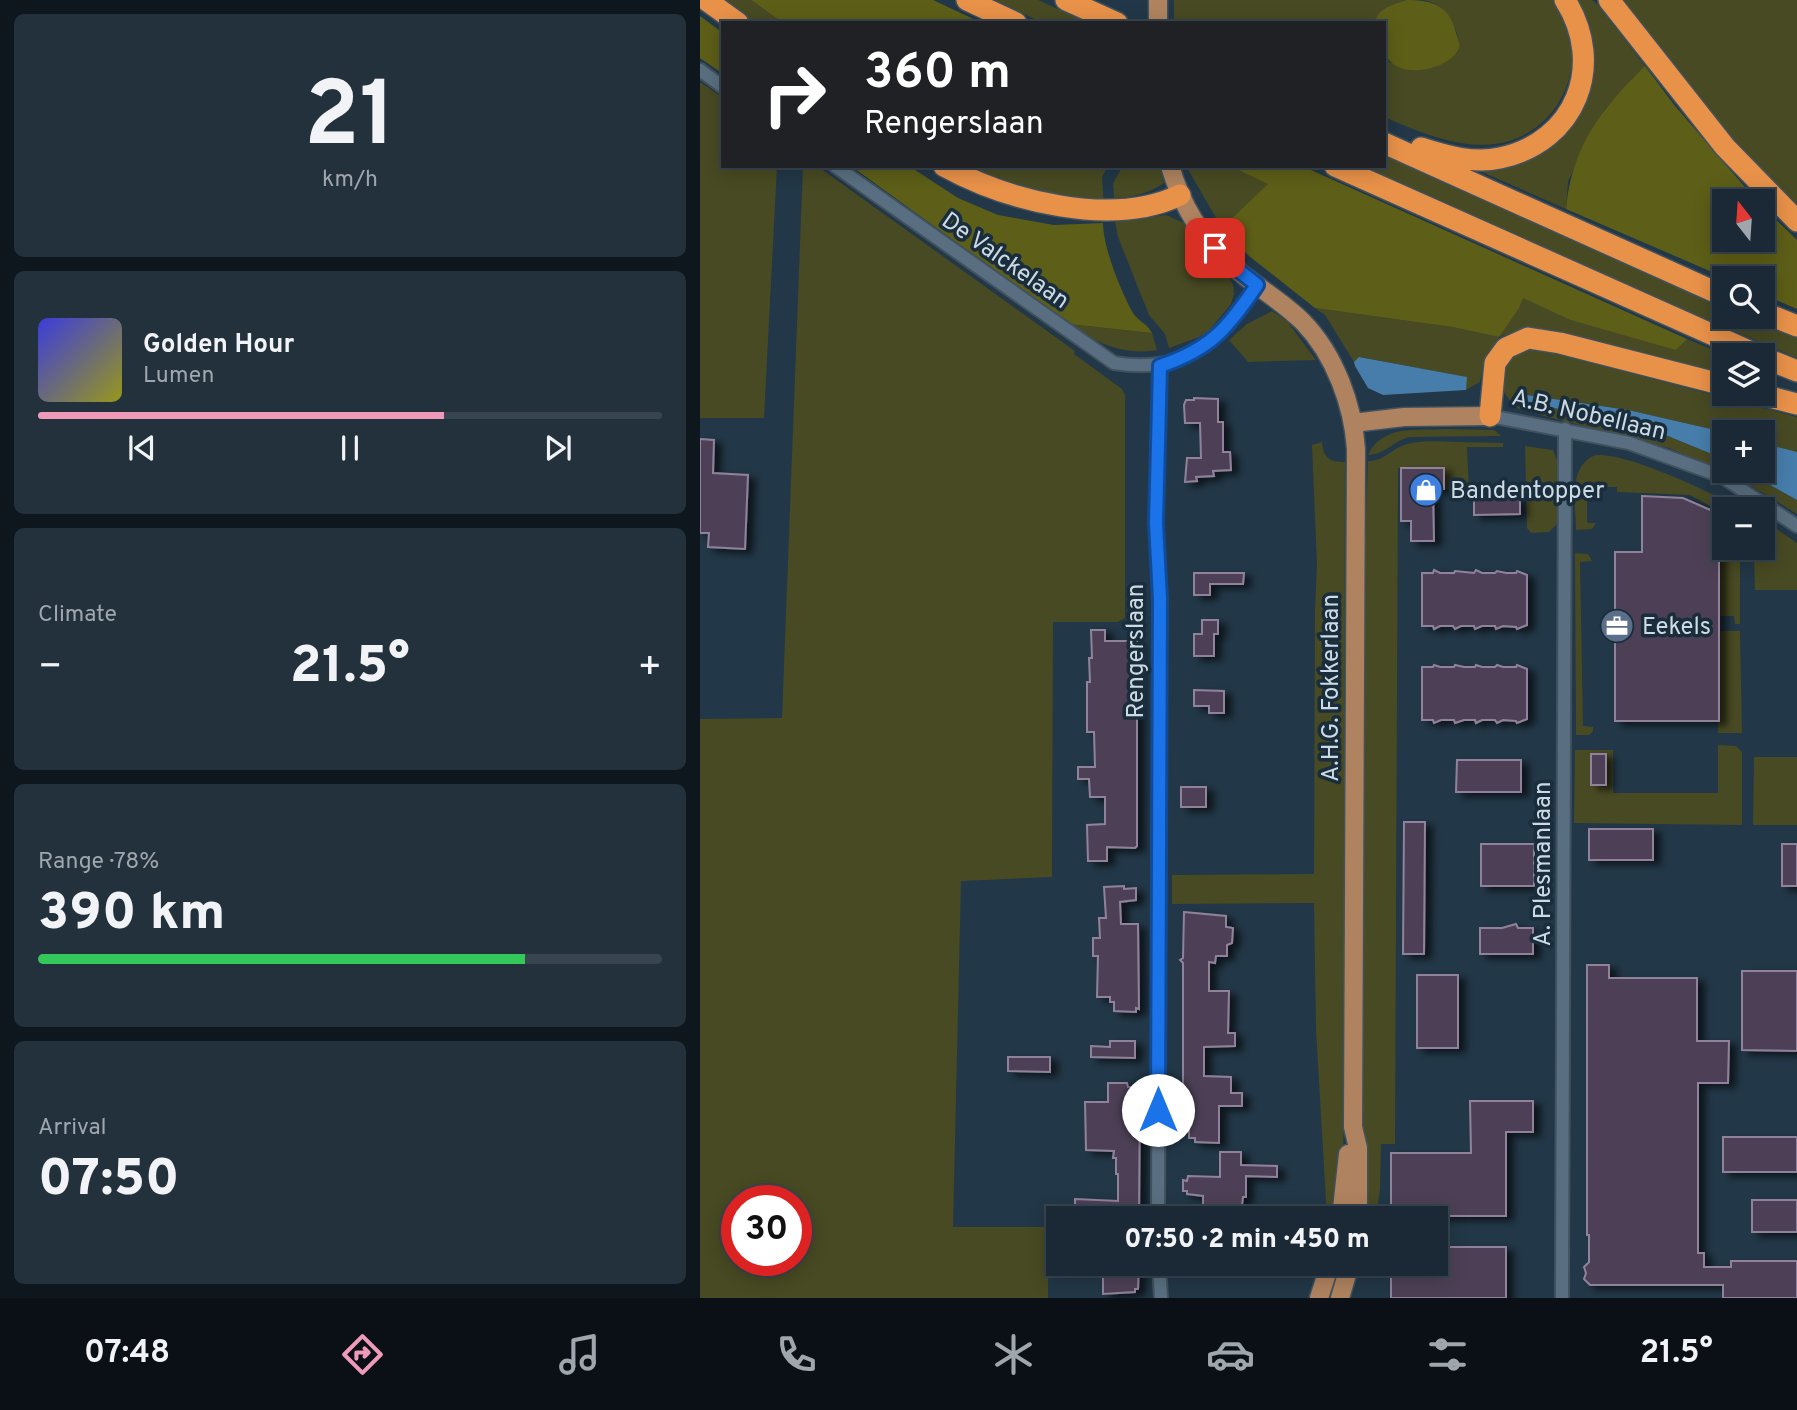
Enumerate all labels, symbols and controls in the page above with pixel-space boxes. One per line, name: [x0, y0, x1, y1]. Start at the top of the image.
text: 360 m: [864, 44, 1011, 106]
icon: right: [749, 49, 840, 140]
text: 21: [304, 63, 396, 178]
text: Rengerslaan: [864, 105, 1044, 145]
text: km/h: [322, 166, 378, 195]
north arrow: [1712, 189, 1774, 252]
map controls: [1712, 189, 1775, 560]
street label: De Valckelaan: [935, 207, 1074, 317]
pin: [1185, 218, 1245, 278]
icon: arrive: [1196, 229, 1234, 267]
button: search: [1712, 266, 1775, 329]
text: Golden Hour: [143, 329, 294, 362]
button: layers: [1712, 343, 1775, 406]
text: Lumen: [143, 362, 214, 391]
street label: A.B. Nobellaan: [1509, 384, 1669, 448]
button: +: [1712, 420, 1775, 483]
icon: previous: [123, 429, 161, 467]
icon: pause: [331, 429, 369, 467]
icon: next: [539, 429, 577, 467]
shop icon: Bandentopper: [1407, 471, 1445, 509]
place label: Bandentopper: [1450, 477, 1605, 507]
button: −: [1712, 497, 1775, 560]
street label: Rengerslaan: [1122, 584, 1152, 718]
street label: A.H.G. Fokkerlaan: [1317, 594, 1347, 782]
text: Climate: [38, 601, 117, 630]
office icon: Eekels: [1598, 607, 1636, 645]
place label: Eekels: [1642, 613, 1711, 643]
text: 21.5°: [290, 635, 410, 701]
text: −: [38, 644, 63, 693]
text: +: [637, 644, 662, 693]
street label: A. Plesmanlaan: [1529, 781, 1559, 947]
text: Range · 78%: [38, 848, 159, 877]
text: 390 km: [38, 882, 225, 948]
position arrow: [1121, 1073, 1195, 1147]
text: Arrival: [38, 1114, 107, 1143]
text: 07:50: [38, 1148, 180, 1214]
speed limit sign: 30: [721, 1185, 812, 1276]
text: 07:50 · 2 min · 450 m: [1124, 1224, 1370, 1257]
icon: directions: [338, 1330, 387, 1379]
icon: music: [555, 1330, 604, 1379]
icon: phone: [772, 1330, 821, 1379]
icon: climate: [989, 1330, 1038, 1379]
icon: car: [1206, 1330, 1255, 1379]
icon: filters: [1423, 1330, 1472, 1379]
text: 07:48: [84, 1334, 170, 1374]
text: 21.5°: [1640, 1334, 1713, 1374]

